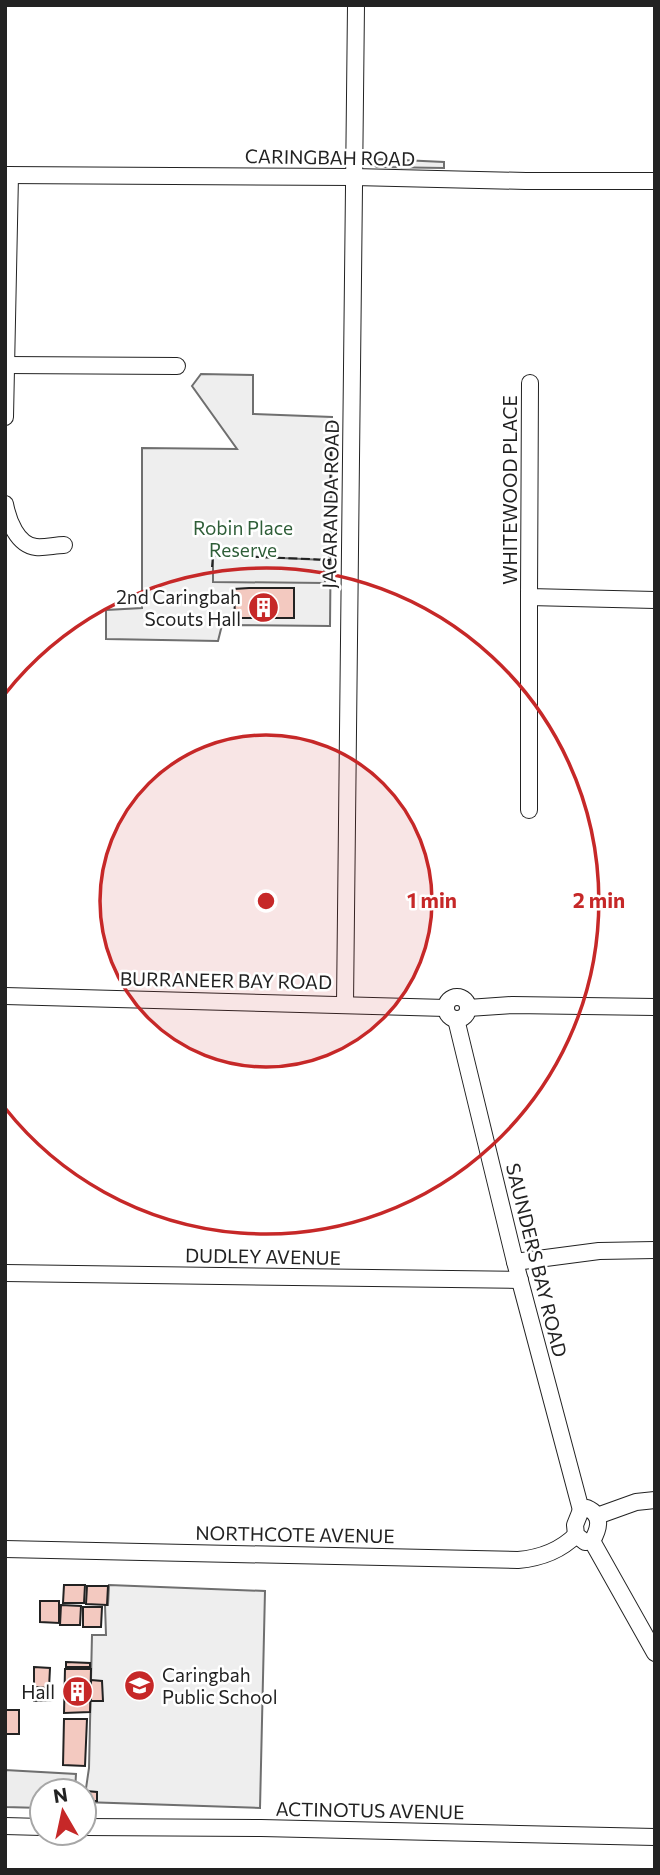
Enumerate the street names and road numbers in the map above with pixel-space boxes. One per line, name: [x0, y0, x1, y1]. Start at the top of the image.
street label: CARINGBAH ROAD: [245, 144, 415, 170]
street label: WHITEWOOD PLACE: [498, 395, 521, 585]
street label: JACARANDA ROAD: [317, 419, 343, 589]
street label: BURRANEER BAY ROAD: [120, 967, 332, 993]
street label: SAUNDERS BAY ROAD: [502, 1161, 572, 1359]
street label: DUDLEY AVENUE: [185, 1243, 341, 1269]
street label: NORTHCOTE AVENUE: [195, 1521, 395, 1547]
street label: ACTINOTUS AVENUE: [275, 1797, 465, 1823]

